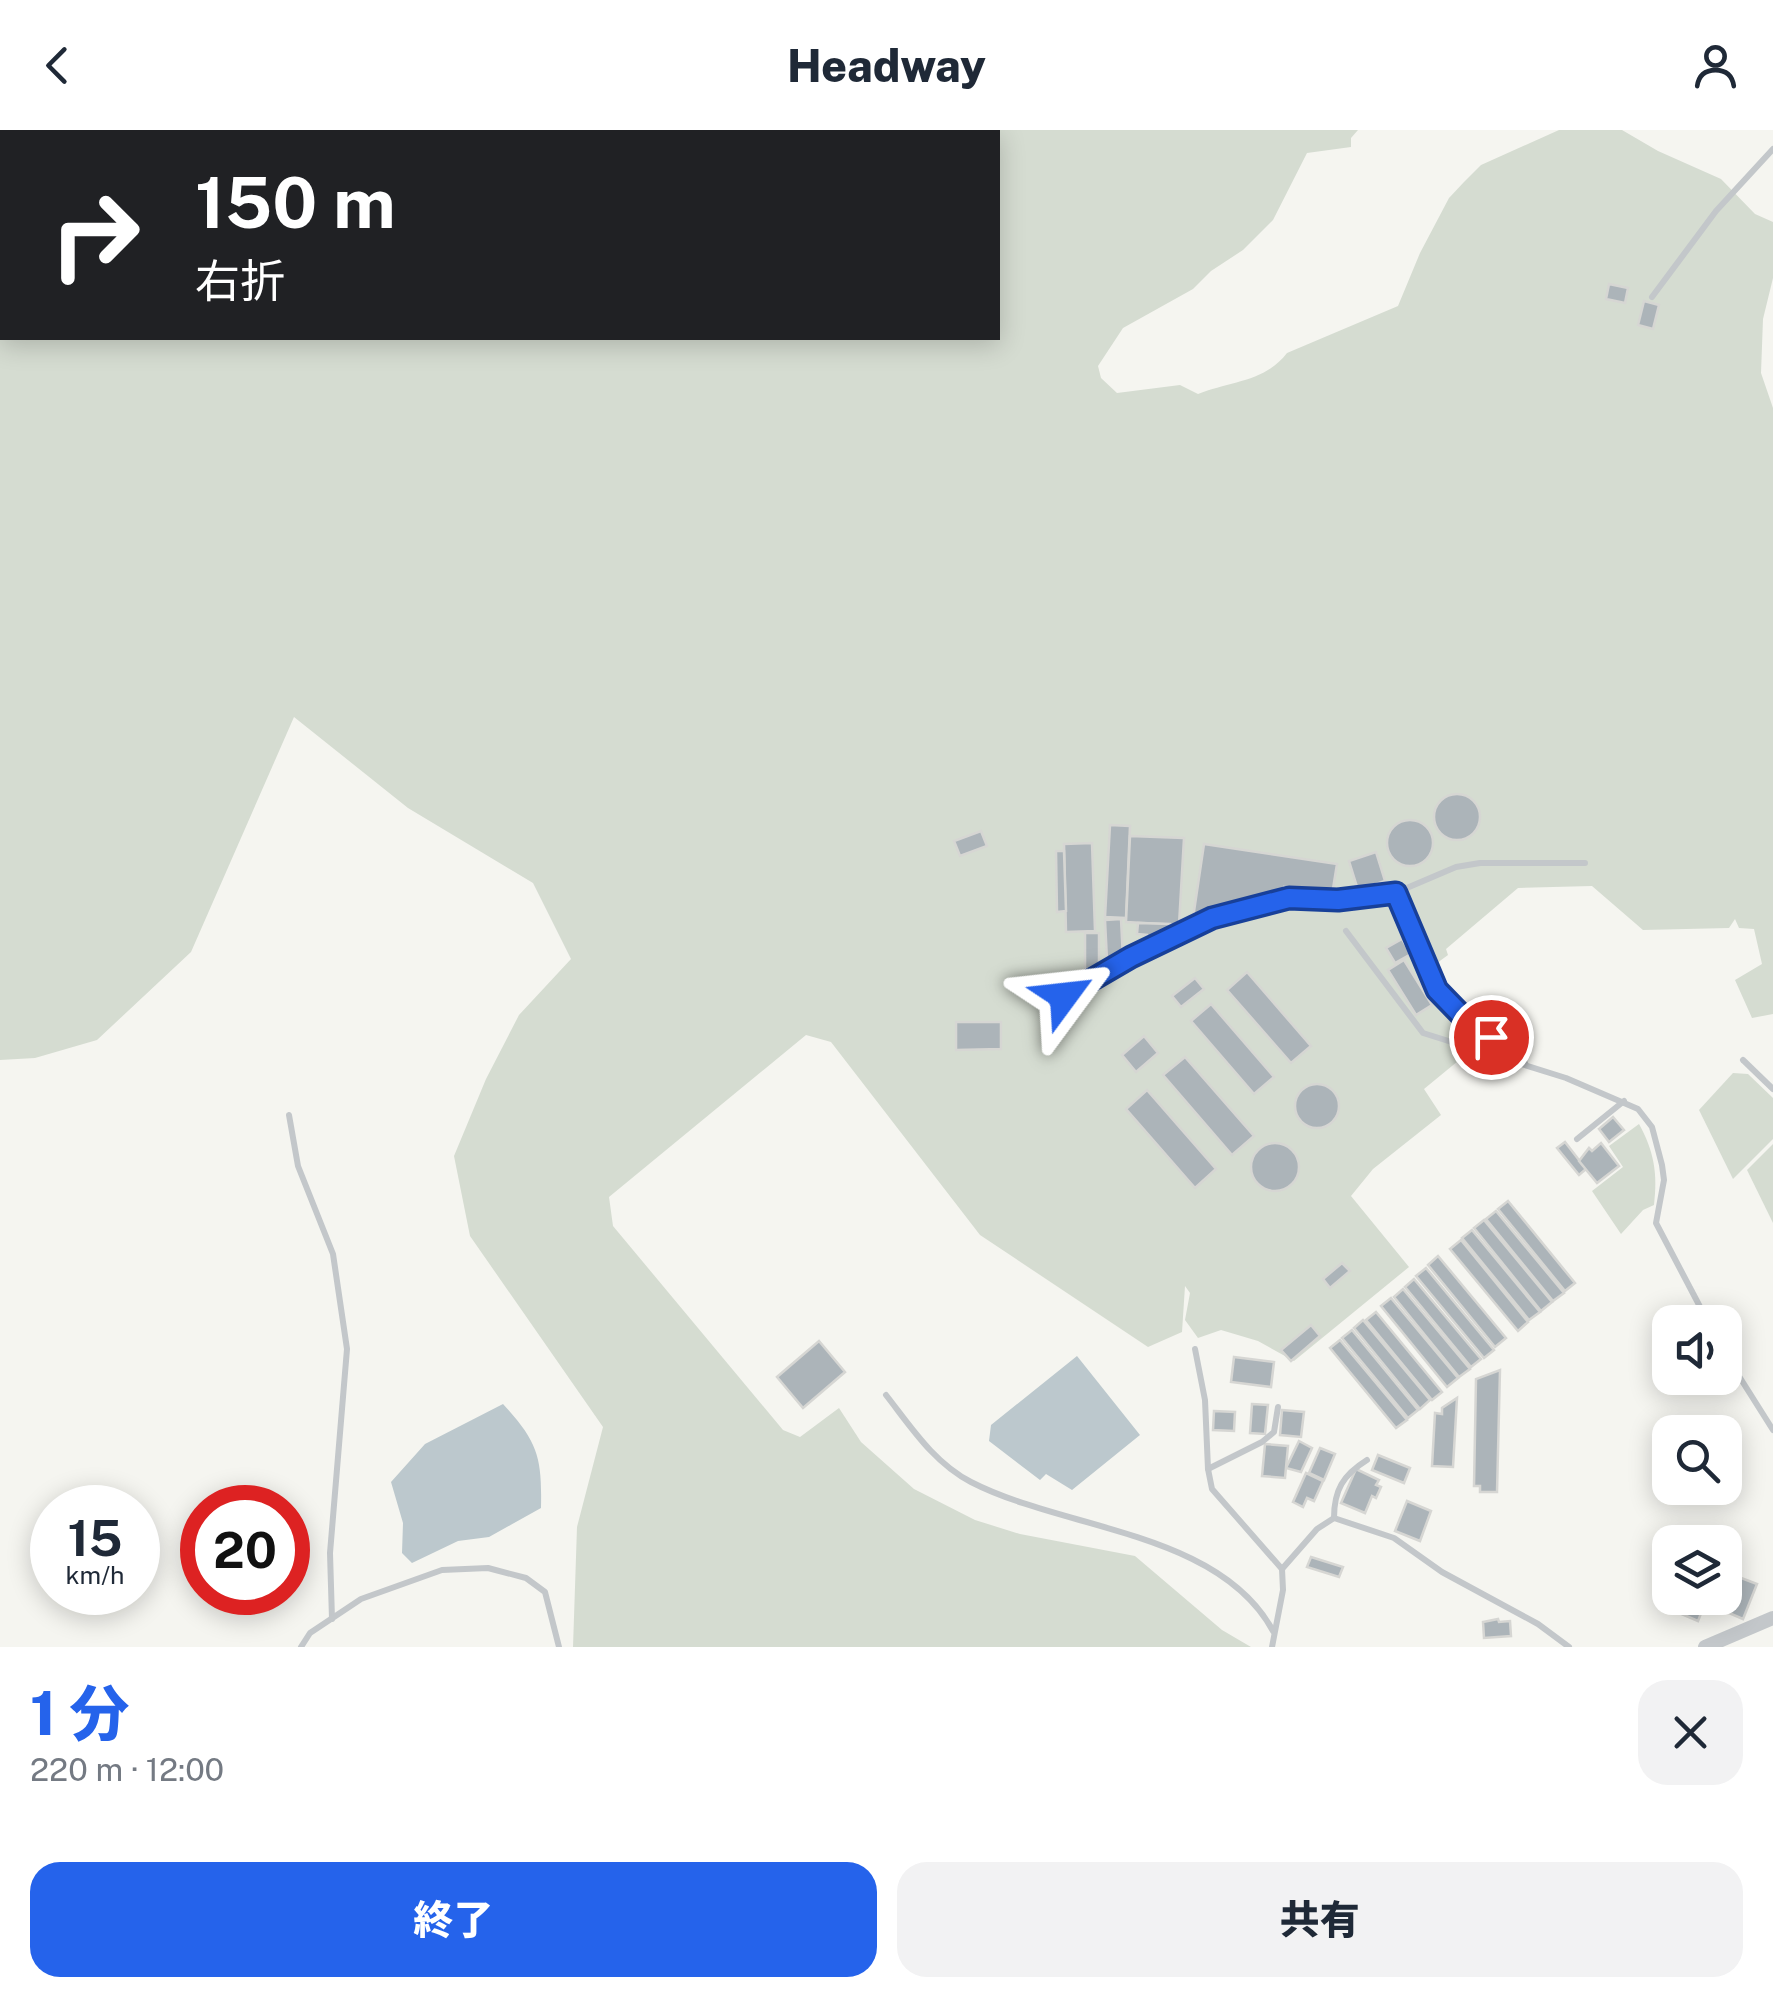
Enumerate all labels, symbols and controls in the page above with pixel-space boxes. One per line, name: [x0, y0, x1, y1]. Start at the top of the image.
icon: back: [30, 38, 85, 93]
icon: person: [1688, 38, 1743, 93]
text: Headway: [787, 39, 986, 92]
text: 150 m: [195, 161, 396, 244]
icon: right: [30, 170, 160, 300]
text: 右折: [195, 254, 285, 307]
position arrow: [1012, 944, 1116, 1048]
pin: [1449, 995, 1534, 1080]
icon: arrive: [1464, 1010, 1519, 1065]
map controls: [1652, 1305, 1742, 1615]
button: sound: [1652, 1305, 1742, 1395]
button: search: [1652, 1415, 1742, 1505]
speed limit sign: 20: [180, 1485, 310, 1615]
text: 15: [67, 1508, 123, 1567]
button: layers: [1652, 1525, 1742, 1615]
text: km/h: [66, 1560, 124, 1590]
text: 1 分: [30, 1678, 129, 1749]
button: close: [1638, 1680, 1743, 1785]
text: 220 m · 12:00: [30, 1751, 224, 1788]
button: 終了: [30, 1862, 877, 1977]
button: 共有: [897, 1862, 1743, 1977]

